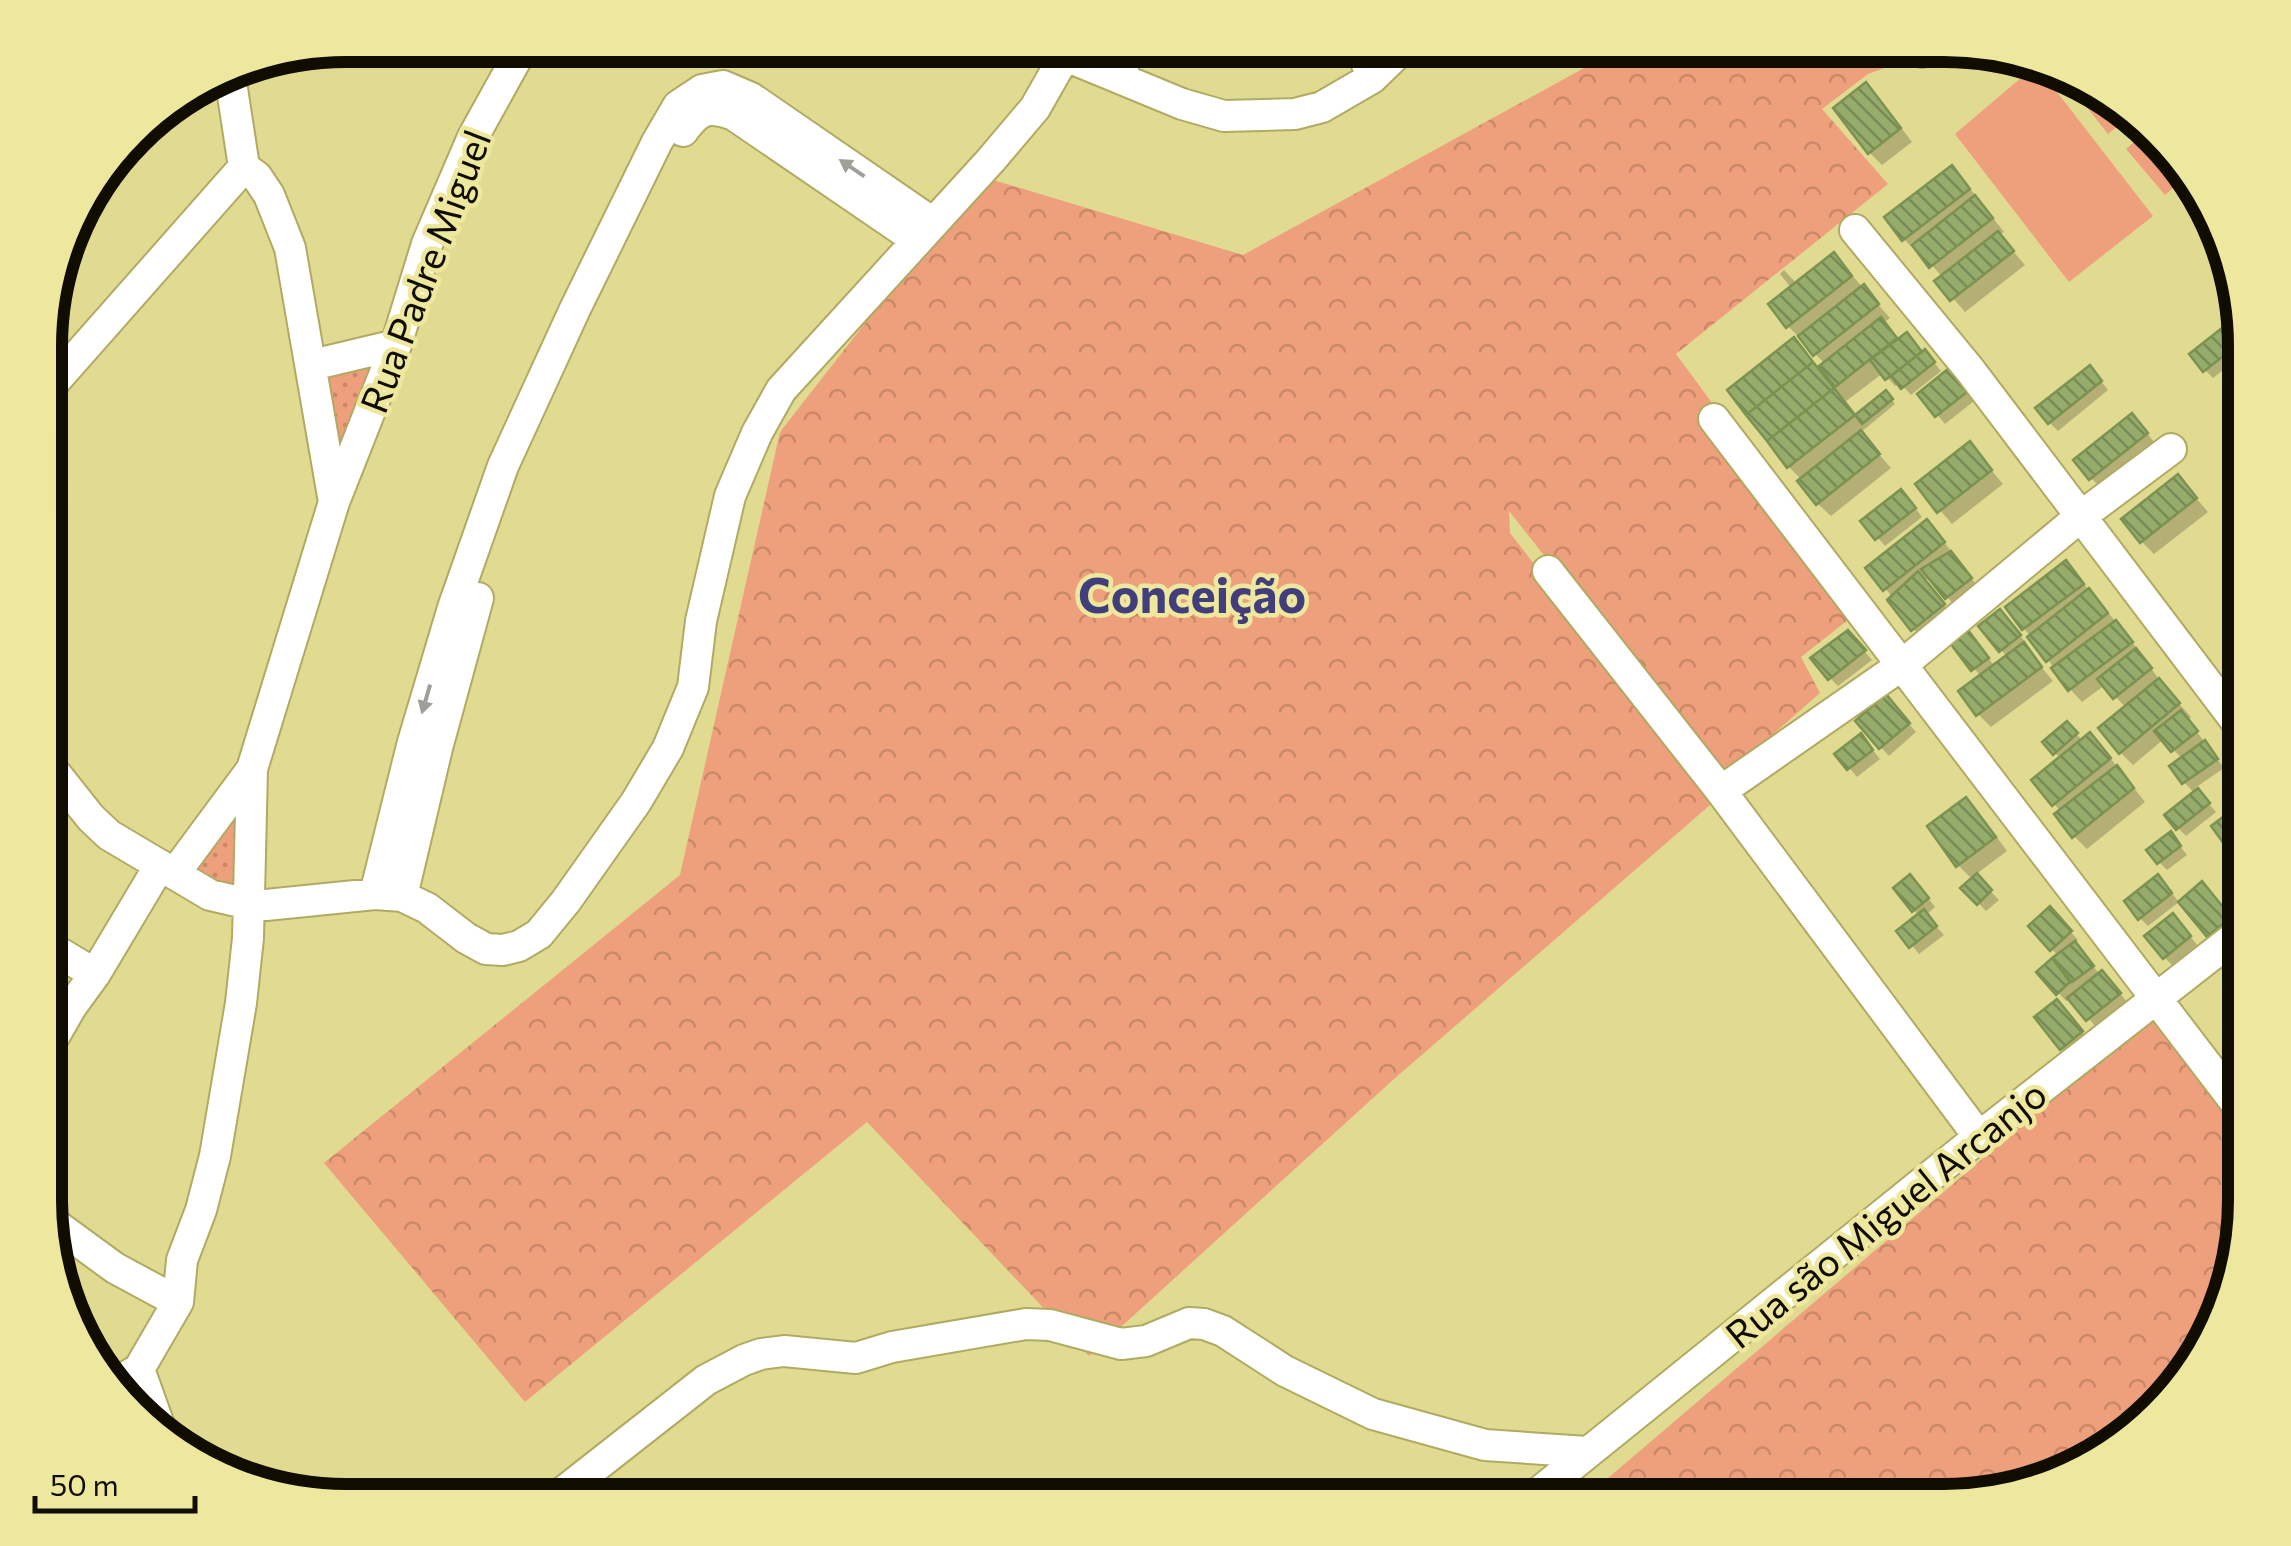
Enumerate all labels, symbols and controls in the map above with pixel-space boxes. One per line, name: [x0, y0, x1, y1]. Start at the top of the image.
street label: Rua Padre Miguel: [349, 123, 499, 419]
one-way arrow: [839, 159, 866, 178]
district label: Conceição: [1078, 564, 1306, 624]
one-way arrow: [418, 684, 433, 715]
street label: Rua são Miguel Arcanjo: [1715, 1069, 2055, 1357]
scale bar: [35, 1451, 195, 1513]
text: 50 m: [50, 1465, 119, 1502]

